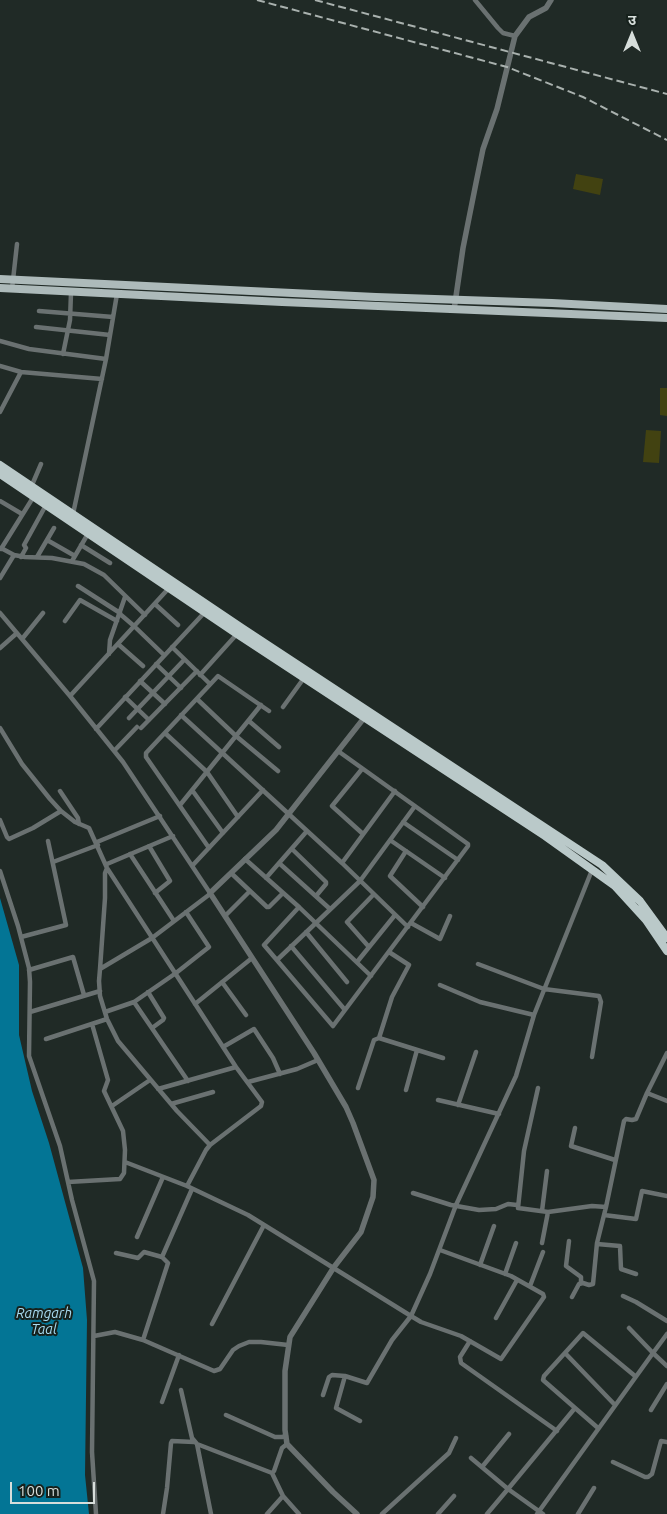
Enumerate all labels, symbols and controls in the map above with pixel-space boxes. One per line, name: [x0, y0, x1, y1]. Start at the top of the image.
north arrow: [607, 10, 657, 60]
text: उ: [628, 12, 636, 28]
water label: Ramgarh Taal: [16, 1305, 72, 1338]
scale bar: [12, 1472, 98, 1504]
text: 100 m: [18, 1482, 60, 1499]

